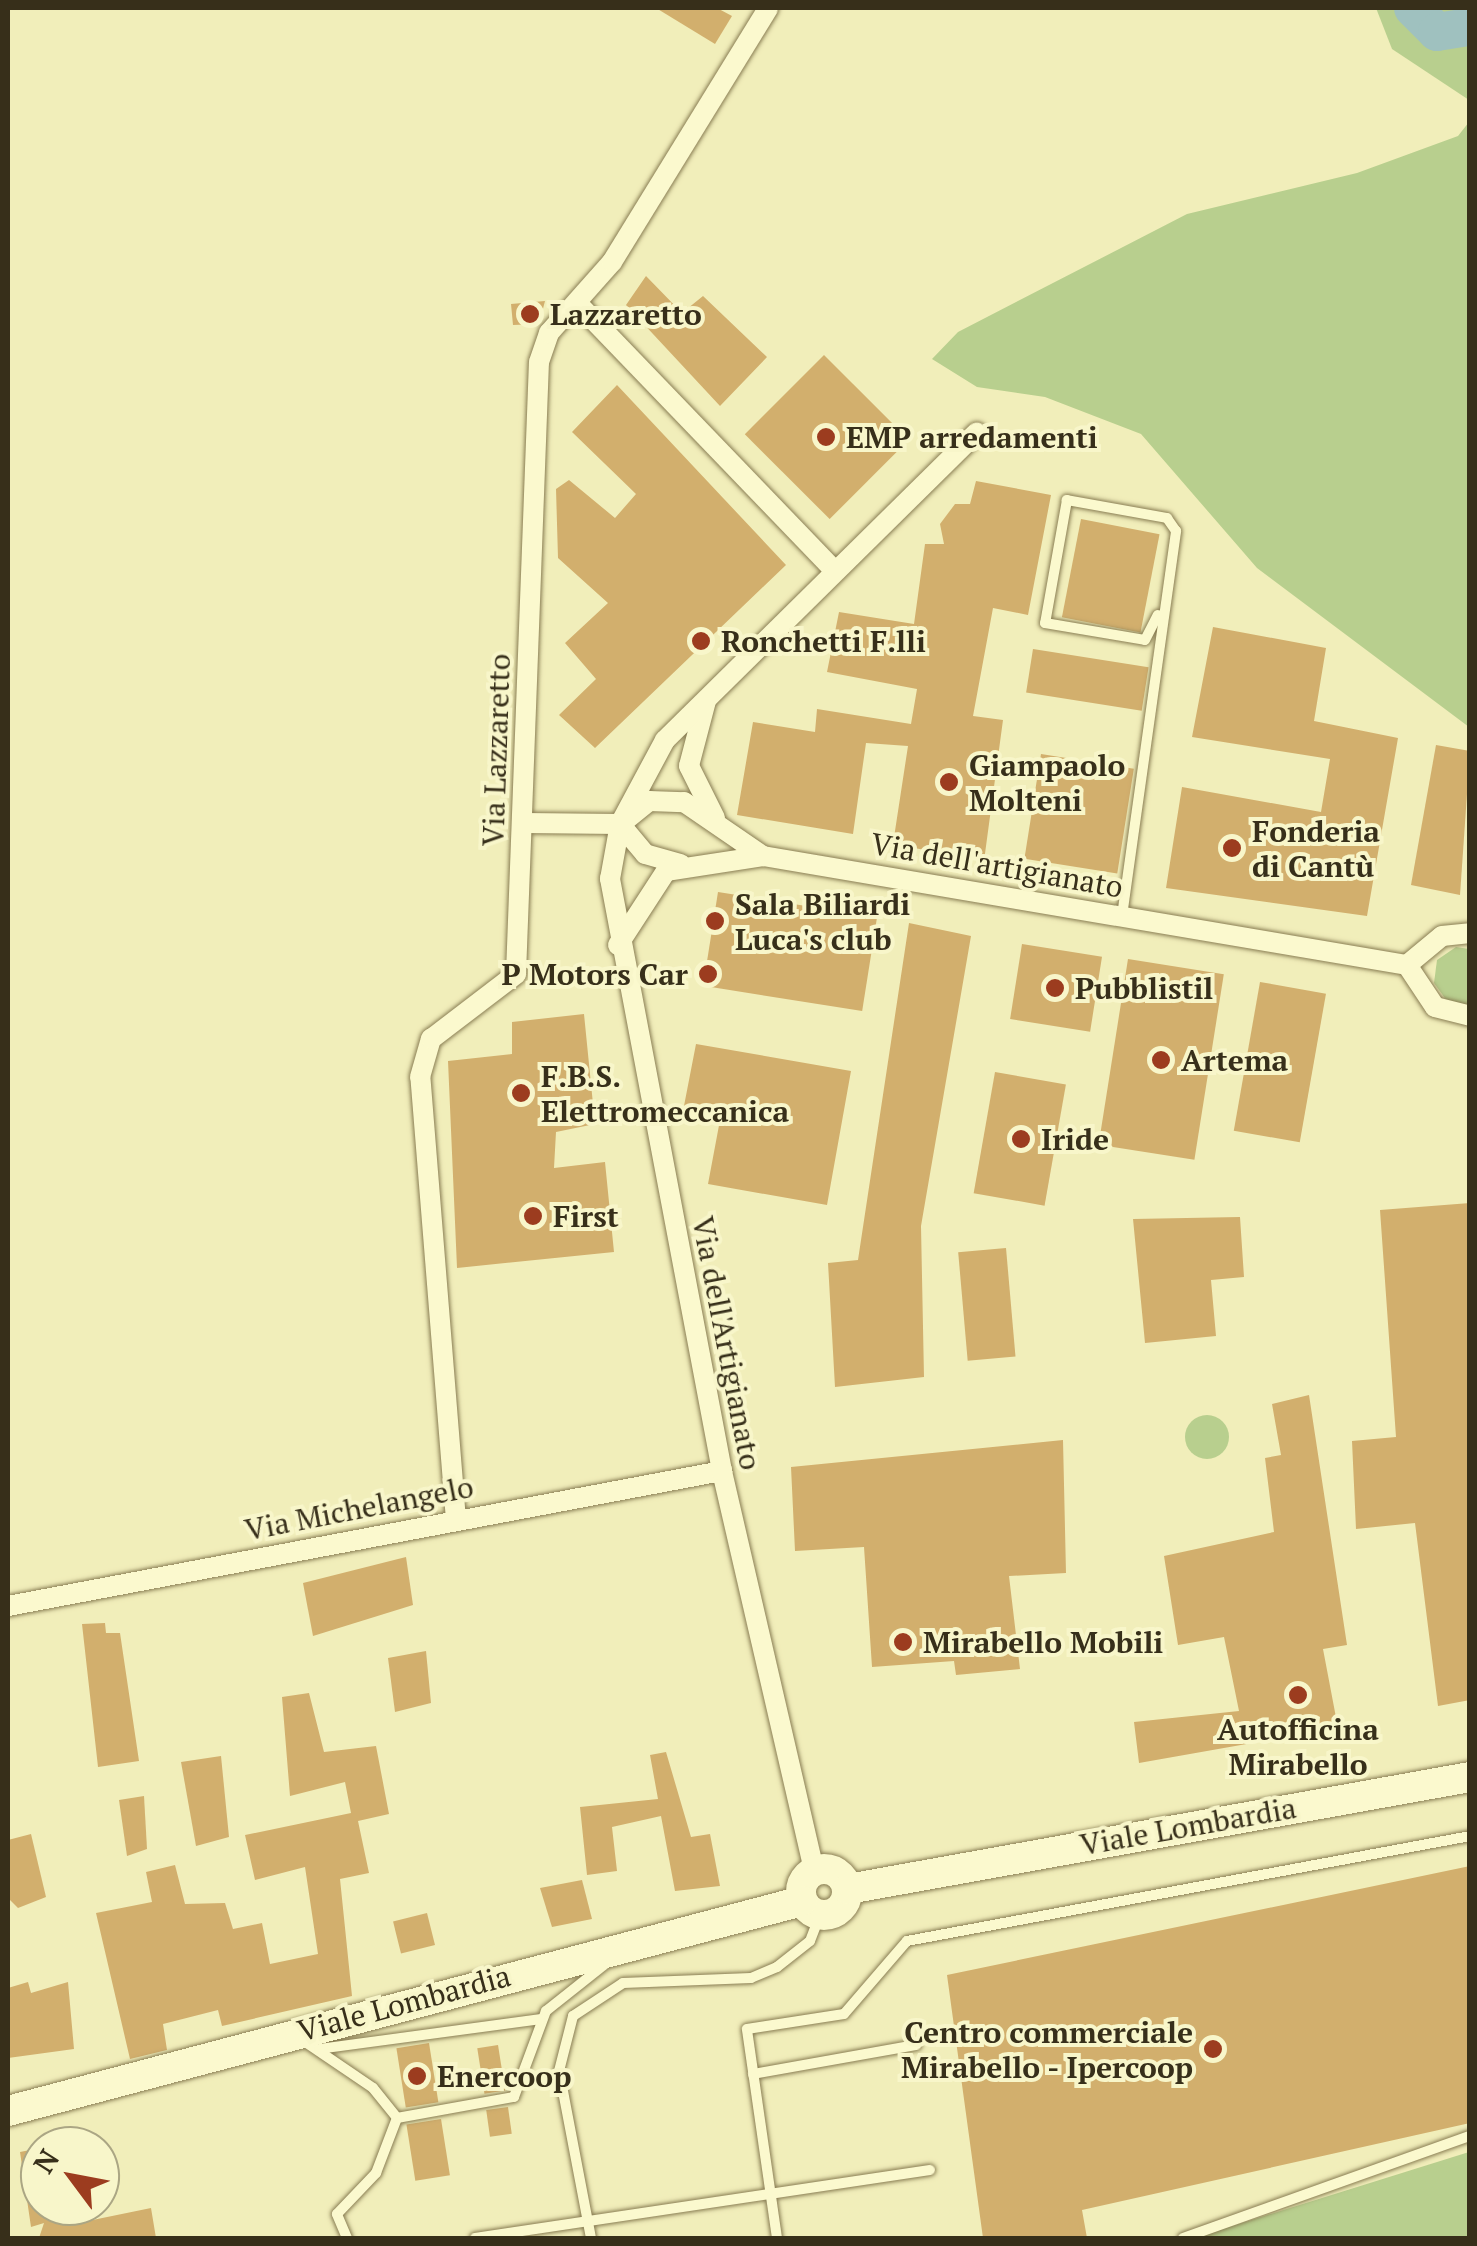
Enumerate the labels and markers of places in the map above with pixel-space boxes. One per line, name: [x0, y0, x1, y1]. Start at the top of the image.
place label: Lazzaretto: [550, 296, 702, 332]
marker: Lazzaretto: [519, 303, 541, 325]
place label: EMP arredamenti: [846, 419, 1098, 455]
marker: EMP arredamenti: [815, 426, 837, 448]
place label: Ronchetti F.lli: [721, 623, 926, 659]
marker: Ronchetti F.lli: [690, 630, 712, 652]
place label: Giampaolo Molteni: [969, 747, 1125, 818]
marker: Giampaolo Molteni: [938, 771, 960, 793]
place label: Fonderia di Cantù: [1252, 813, 1380, 884]
marker: Fonderia di Cantù: [1221, 837, 1243, 859]
place label: Sala Biliardi Luca's club: [735, 886, 910, 956]
marker: Sala Biliardi Luca's club: [704, 910, 726, 932]
place label: P Motors Car: [502, 956, 688, 992]
marker: P Motors Car: [697, 963, 719, 985]
place label: Pubblistil: [1075, 970, 1213, 1006]
marker: Pubblistil: [1044, 977, 1066, 999]
place label: Artema: [1181, 1042, 1288, 1078]
marker: Artema: [1150, 1049, 1172, 1071]
place label: F.B.S. Elettromeccanica: [541, 1058, 789, 1128]
marker: F.B.S. Elettromeccanica: [510, 1082, 532, 1104]
place label: Iride: [1041, 1121, 1109, 1157]
marker: Iride: [1010, 1128, 1032, 1150]
place label: First: [553, 1198, 619, 1234]
marker: First: [522, 1205, 544, 1227]
place label: Mirabello Mobili: [923, 1624, 1163, 1660]
marker: Mirabello Mobili: [892, 1631, 914, 1653]
marker: Autofficina Mirabello: [1287, 1684, 1309, 1706]
place label: Autofficina Mirabello: [1217, 1711, 1379, 1782]
place label: Centro commerciale Mirabello - Ipercoop: [899, 2014, 1193, 2084]
marker: Centro commerciale Mirabello - Ipercoop: [1202, 2038, 1224, 2060]
place label: Enercoop: [437, 2058, 571, 2094]
marker: Enercoop: [406, 2065, 428, 2087]

